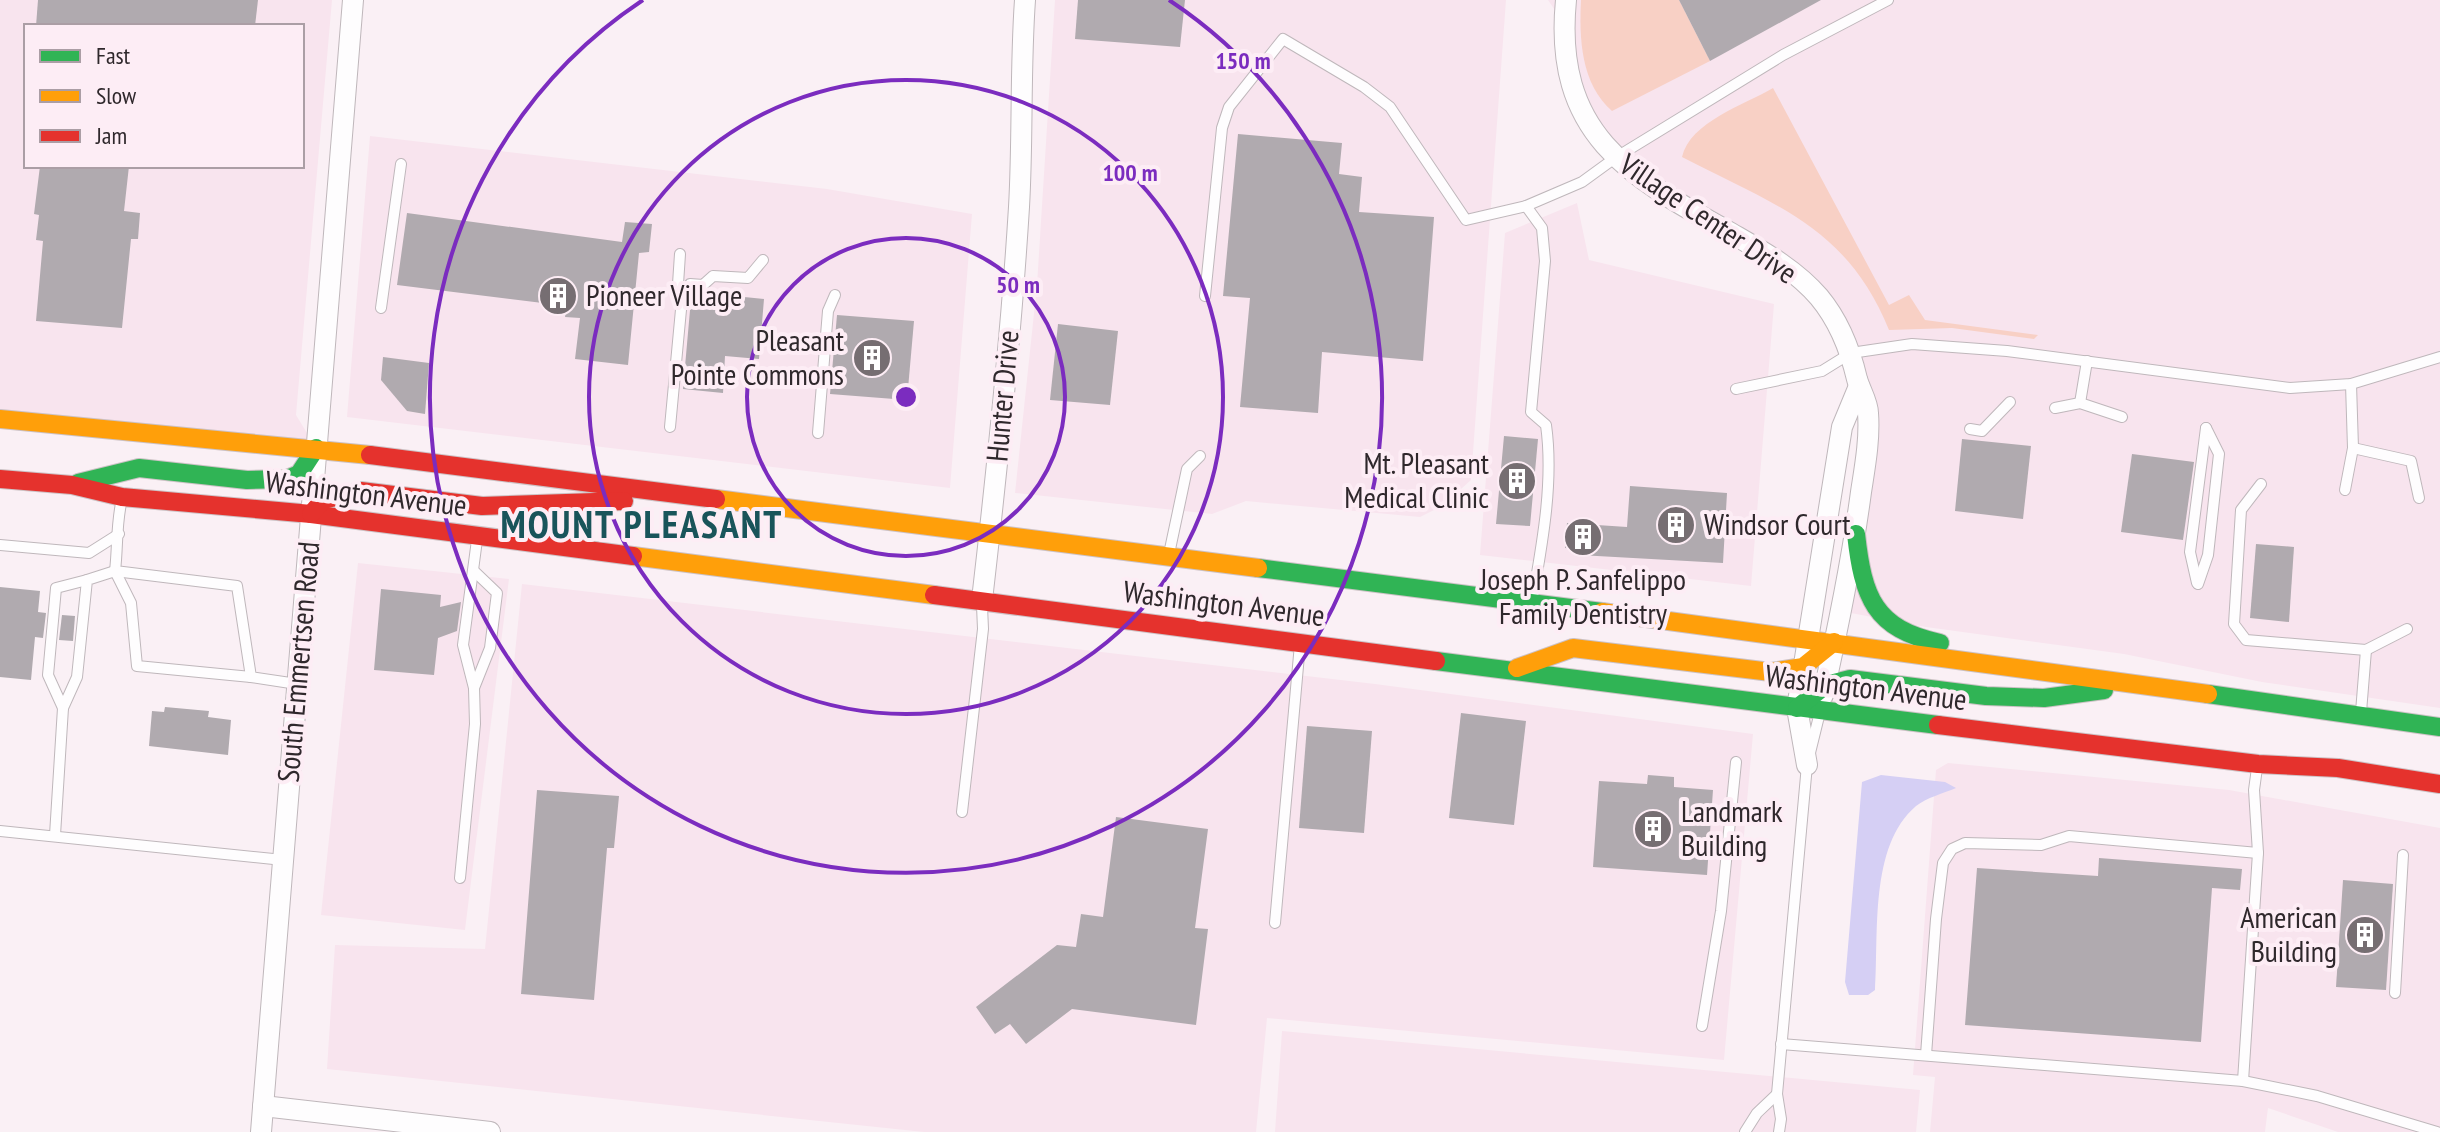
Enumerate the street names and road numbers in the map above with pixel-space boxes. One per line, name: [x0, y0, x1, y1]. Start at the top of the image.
street label: Village Center Drive: [1612, 143, 1805, 292]
street label: Hunter Drive: [976, 329, 1027, 463]
street label: Washington Avenue: [263, 461, 469, 524]
street label: South Emmertsen Road: [268, 540, 327, 784]
street label: Washington Avenue: [1121, 571, 1327, 634]
street label: Washington Avenue: [1763, 655, 1969, 718]

